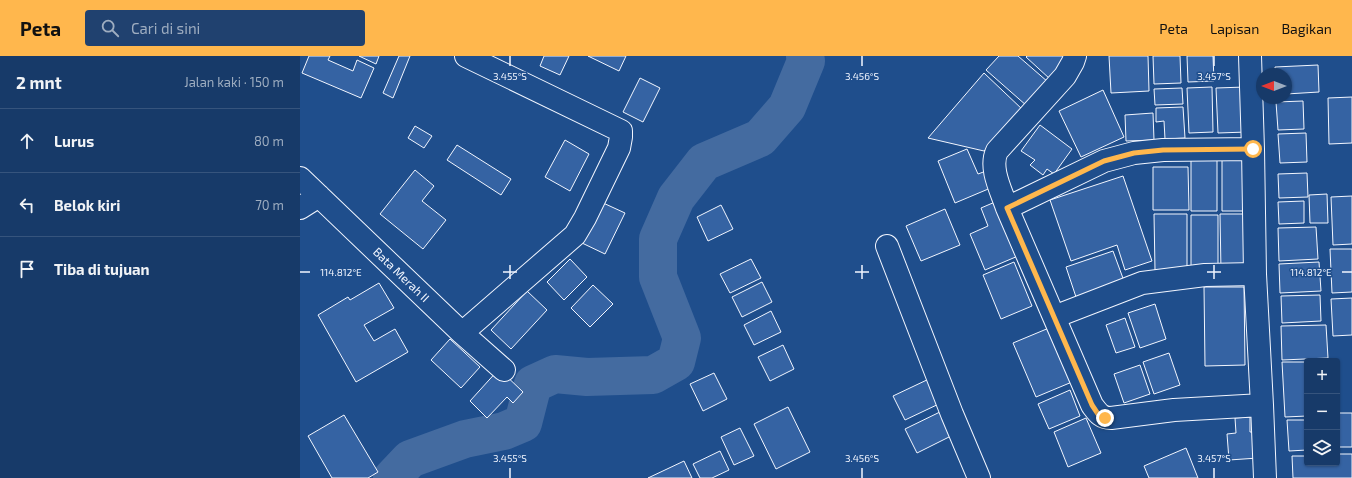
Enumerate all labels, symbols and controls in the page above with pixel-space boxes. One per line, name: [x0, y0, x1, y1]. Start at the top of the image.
search box: [85, 10, 365, 46]
text: Peta: [20, 17, 61, 40]
icon: search: [99, 17, 121, 39]
text: Cari di sini: [131, 19, 200, 37]
text: Peta: [1159, 20, 1188, 37]
text: Lapisan: [1210, 20, 1259, 37]
text: Bagikan: [1281, 20, 1332, 37]
north arrow: [1256, 68, 1292, 104]
text: 3.455°S: [493, 70, 527, 82]
text: 3.456°S: [845, 70, 880, 82]
text: 3.457°S: [1197, 70, 1231, 82]
text: 2 mnt: [16, 72, 62, 92]
text: Jalan kaki · 150 m: [184, 74, 284, 90]
icon: ahead: [16, 130, 38, 152]
text: Lurus: [54, 132, 94, 150]
text: 80 m: [254, 133, 284, 149]
route start: [1244, 140, 1262, 158]
icon: left: [16, 194, 38, 216]
text: Belok kiri: [54, 196, 120, 214]
text: 70 m: [255, 197, 284, 213]
street label: Bata Merah II: [371, 244, 433, 304]
icon: arrive: [16, 258, 38, 280]
text: Tiba di tujuan: [54, 260, 150, 278]
text: 114.812°E: [320, 266, 362, 278]
text: 114.812°E: [1290, 266, 1332, 278]
map controls: [1304, 358, 1340, 466]
button: +: [1304, 358, 1340, 394]
button: −: [1304, 394, 1340, 430]
route end: [1096, 409, 1114, 427]
button: layers: [1304, 430, 1340, 466]
text: 3.455°S: [493, 452, 527, 464]
text: 3.456°S: [845, 452, 880, 464]
text: 3.457°S: [1197, 452, 1231, 464]

